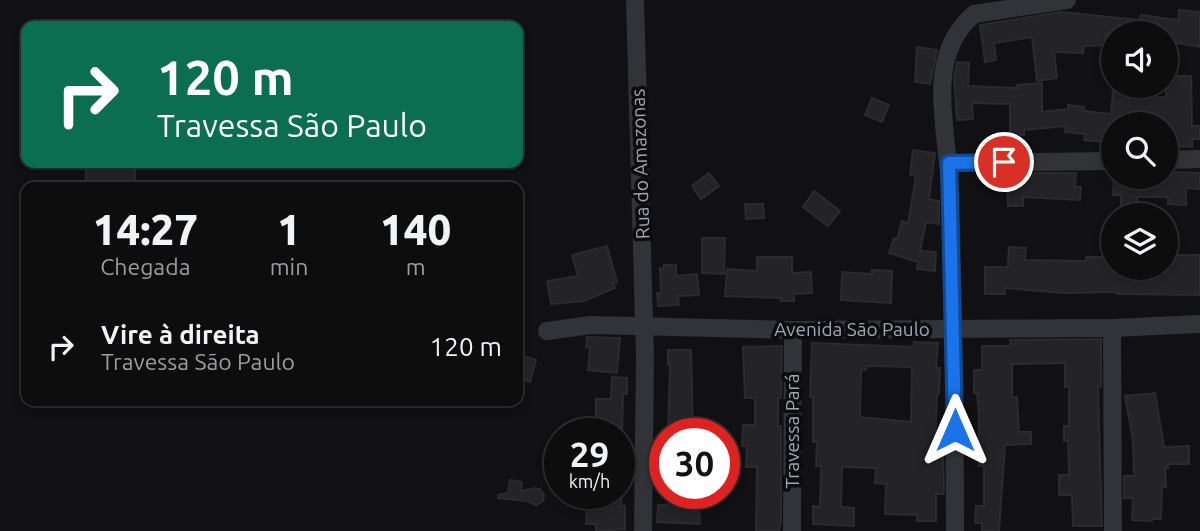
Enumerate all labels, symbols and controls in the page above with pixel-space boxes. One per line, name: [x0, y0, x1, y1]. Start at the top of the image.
map controls: [1101, 21, 1178, 280]
button: sound: [1101, 21, 1178, 98]
icon: right: [42, 49, 133, 140]
text: 120 m: [157, 49, 294, 104]
street label: Rua do Amazonas: [626, 88, 654, 240]
text: Travessa São Paulo: [157, 107, 427, 143]
button: search: [1101, 112, 1178, 189]
pin: [974, 132, 1034, 192]
icon: arrive: [985, 143, 1023, 181]
button: layers: [1101, 203, 1178, 280]
text: 14:27: [93, 206, 198, 253]
text: 1: [277, 206, 301, 253]
text: 140: [380, 206, 451, 253]
text: Chegada: [100, 254, 190, 279]
text: min: [270, 254, 308, 279]
text: m: [406, 254, 426, 279]
street label: Avenida São Paulo: [774, 318, 930, 340]
text: Vire à direita: [101, 320, 260, 349]
icon: right: [42, 328, 80, 366]
text: 120 m: [430, 332, 502, 361]
text: Travessa São Paulo: [101, 349, 295, 374]
street label: Travessa Pará: [781, 373, 803, 489]
position arrow: [918, 393, 992, 467]
speed limit sign: 30: [649, 418, 740, 509]
text: 29: [570, 434, 609, 474]
text: km/h: [569, 471, 610, 491]

